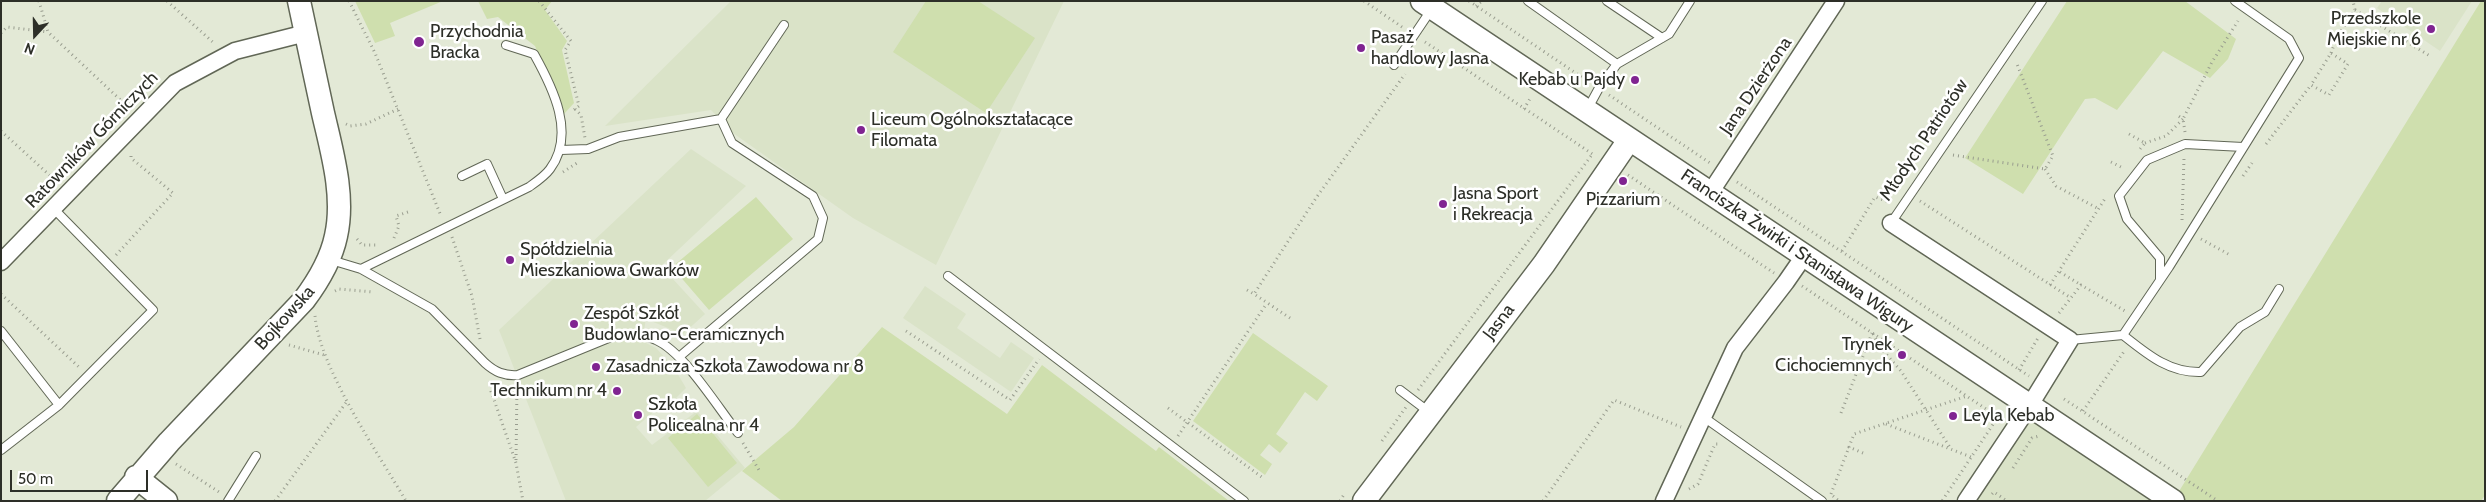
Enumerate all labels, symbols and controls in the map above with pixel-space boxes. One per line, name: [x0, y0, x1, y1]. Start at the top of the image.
place label: Przedszkole Miejskie nr 6: [2327, 8, 2421, 50]
north arrow: [10, 10, 60, 60]
place label: Przychodnia Bracka: [430, 21, 524, 64]
marker: Przedszkole Miejskie nr 6: [2425, 23, 2437, 35]
place label: Pasaż handlowy Jasna: [1371, 27, 1489, 70]
street label: Jana Dzierżona: [1715, 33, 1797, 139]
marker: Przychodnia Bracka: [412, 35, 426, 49]
text: N: [22, 39, 37, 59]
marker: Pasaż handlowy Jasna: [1355, 42, 1367, 54]
street label: Ratowników Górniczych: [21, 67, 163, 213]
place label: Kebab u Pajdy: [1518, 69, 1625, 91]
marker: Kebab u Pajdy: [1629, 74, 1641, 86]
street label: Młodych Patriotów: [1875, 75, 1973, 205]
place label: Liceum Ogólnokształacące Filomata: [871, 109, 1073, 152]
marker: Liceum Ogólnokształacące Filomata: [855, 124, 867, 136]
street label: Franciszka Żwirki i Stanisława Wigury: [1676, 165, 1918, 337]
marker: Pizzarium: [1617, 175, 1629, 187]
place label: Jasna Sport i Rekreacja: [1453, 183, 1538, 225]
place label: Pizzarium: [1586, 189, 1660, 211]
marker: Jasna Sport i Rekreacja: [1437, 198, 1449, 210]
place label: Spółdzielnia Mieszkaniowa Gwarków: [520, 239, 699, 282]
marker: Spółdzielnia Mieszkaniowa Gwarków: [504, 254, 516, 266]
street label: Bojkowska: [251, 281, 319, 355]
street label: Jasna: [1479, 300, 1519, 344]
place label: Zespół Szkół Budowlano-Ceramicznych: [584, 303, 785, 346]
marker: Zespół Szkół Budowlano-Ceramicznych: [568, 318, 580, 330]
place label: Trynek Cichociemnych: [1775, 334, 1892, 376]
marker: Trynek Cichociemnych: [1896, 349, 1908, 361]
place label: Zasadnicza Szkoła Zawodowa nr 8: [606, 356, 864, 378]
marker: Zasadnicza Szkoła Zawodowa nr 8: [590, 361, 602, 373]
place label: Technikum nr 4: [490, 380, 607, 402]
marker: Technikum nr 4: [611, 385, 623, 397]
place label: Szkoła Policealna nr 4: [648, 394, 759, 436]
place label: Leyla Kebab: [1963, 405, 2054, 427]
marker: Szkoła Policealna nr 4: [632, 409, 644, 421]
marker: Leyla Kebab: [1947, 410, 1959, 422]
scale bar: [12, 460, 150, 492]
text: 50 m: [18, 470, 53, 488]

